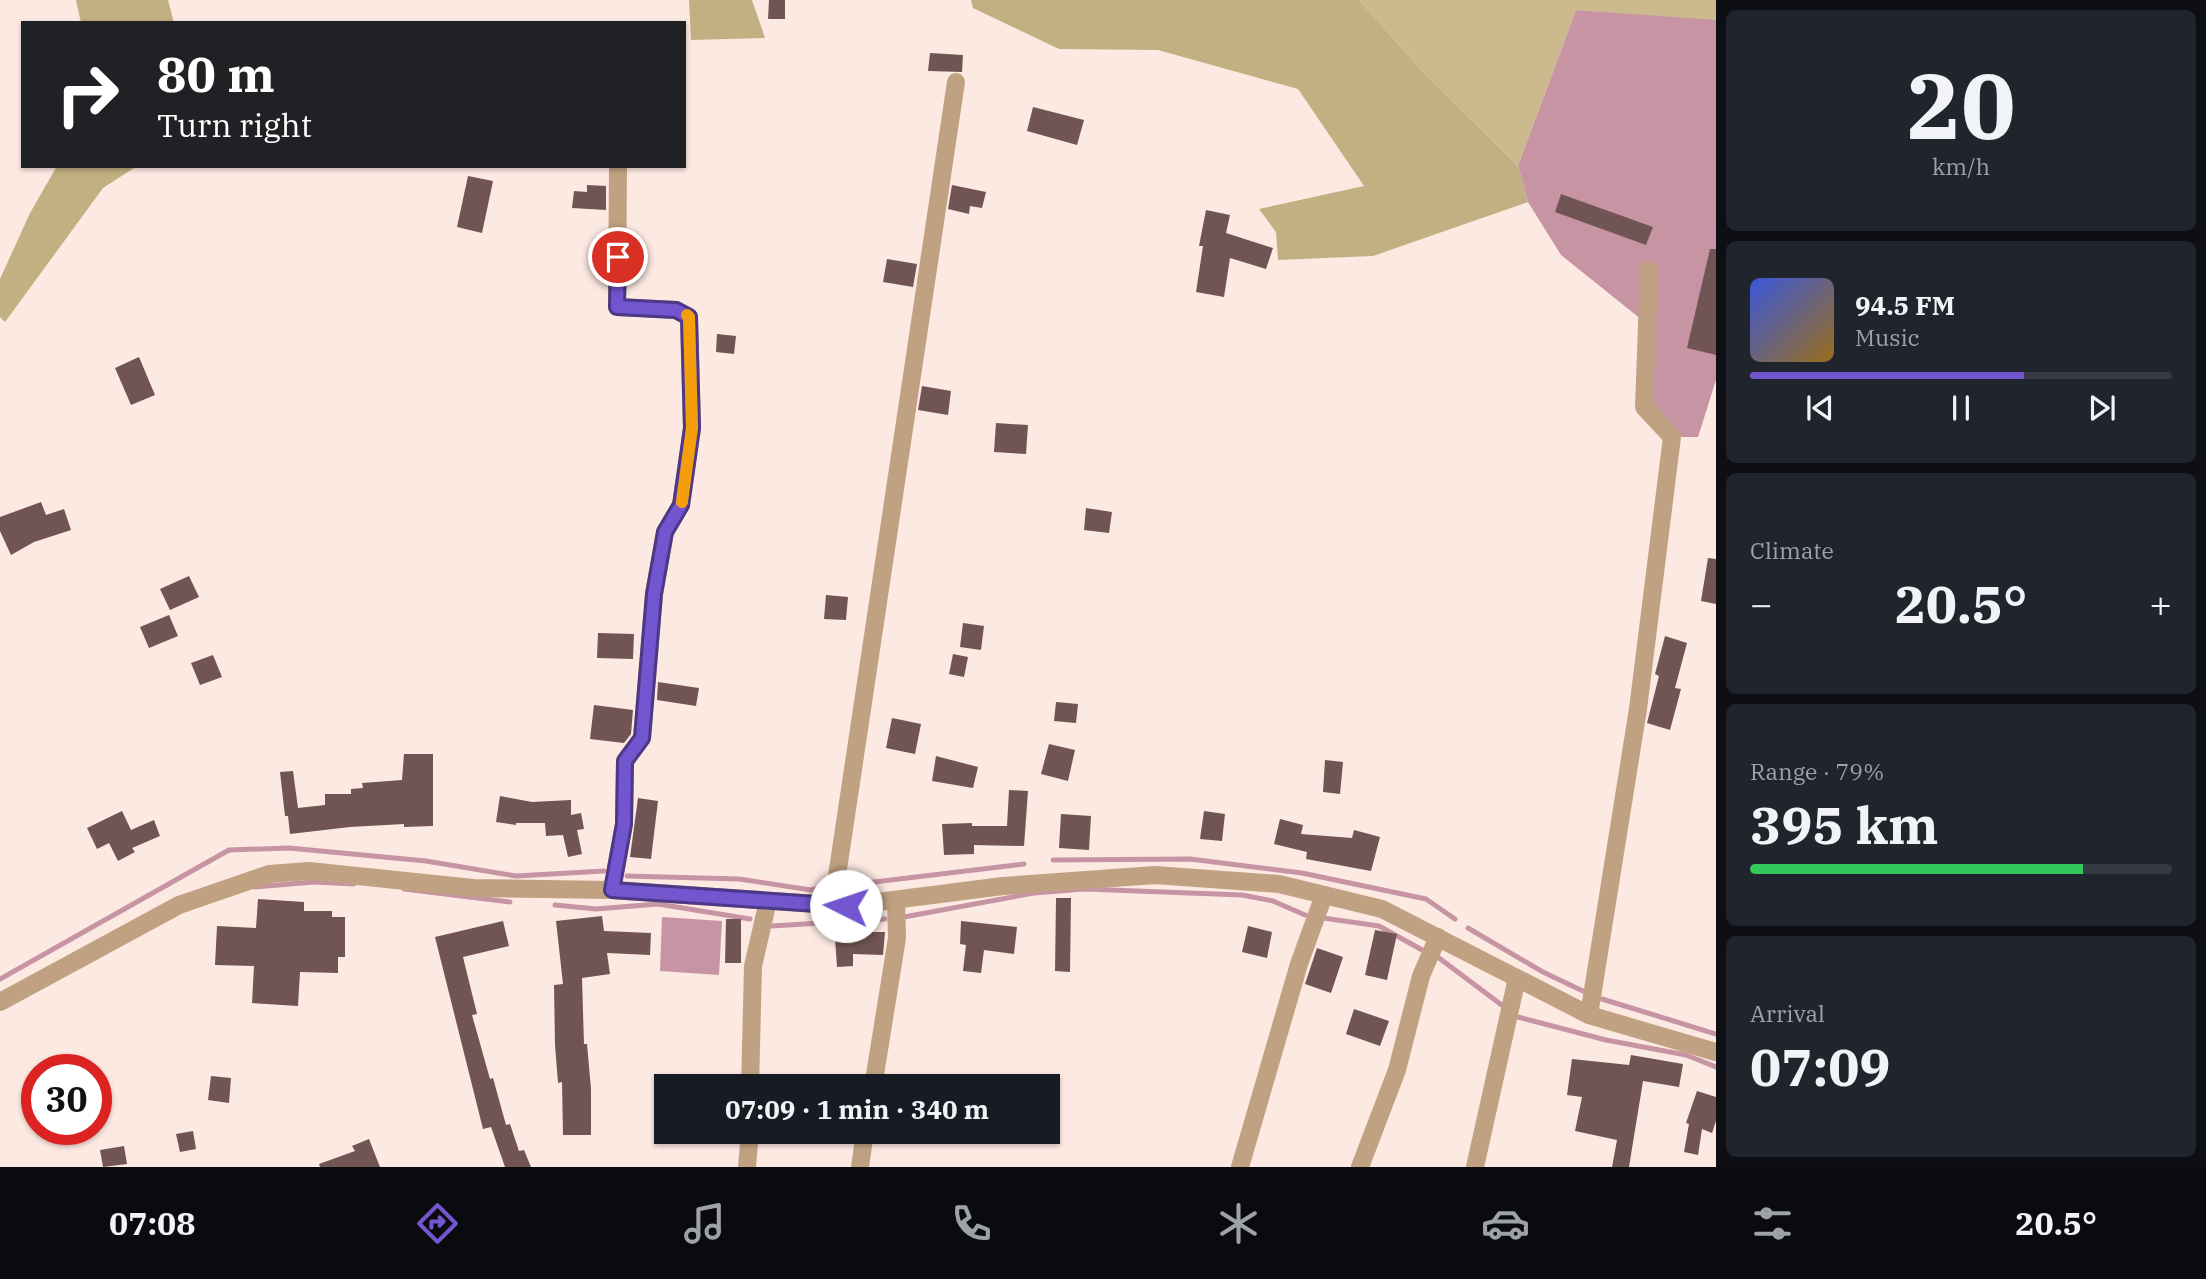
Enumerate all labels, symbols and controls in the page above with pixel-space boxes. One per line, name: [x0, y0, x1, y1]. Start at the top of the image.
text: 80 m: [157, 42, 275, 105]
text: 20: [1906, 46, 2016, 164]
icon: right: [42, 49, 133, 140]
text: Turn right: [157, 104, 312, 146]
text: km/h: [1932, 151, 1990, 181]
pin: [588, 227, 648, 287]
icon: arrive: [599, 238, 637, 276]
text: 94.5 FM: [1855, 288, 1955, 322]
text: Music: [1855, 322, 1920, 352]
icon: previous: [1801, 389, 1839, 427]
icon: pause: [1942, 389, 1980, 427]
icon: next: [2083, 389, 2121, 427]
text: Climate: [1750, 535, 1834, 565]
text: 20.5°: [1895, 570, 2027, 637]
text: −: [1750, 579, 1773, 628]
text: +: [2149, 579, 2172, 628]
text: Range · 79%: [1750, 756, 1884, 786]
text: 395 km: [1750, 791, 1939, 858]
position arrow: [809, 869, 883, 943]
text: Arrival: [1750, 998, 1825, 1028]
text: 07:09: [1750, 1033, 1891, 1100]
speed limit sign: 30: [21, 1054, 112, 1145]
text: 07:09 · 1 min · 340 m: [725, 1092, 989, 1126]
icon: directions: [413, 1199, 462, 1248]
icon: music: [680, 1199, 729, 1248]
icon: phone: [947, 1199, 996, 1248]
icon: climate: [1214, 1199, 1263, 1248]
icon: car: [1481, 1199, 1530, 1248]
icon: filters: [1748, 1199, 1797, 1248]
text: 07:08: [109, 1202, 195, 1244]
text: 20.5°: [2015, 1202, 2097, 1244]

